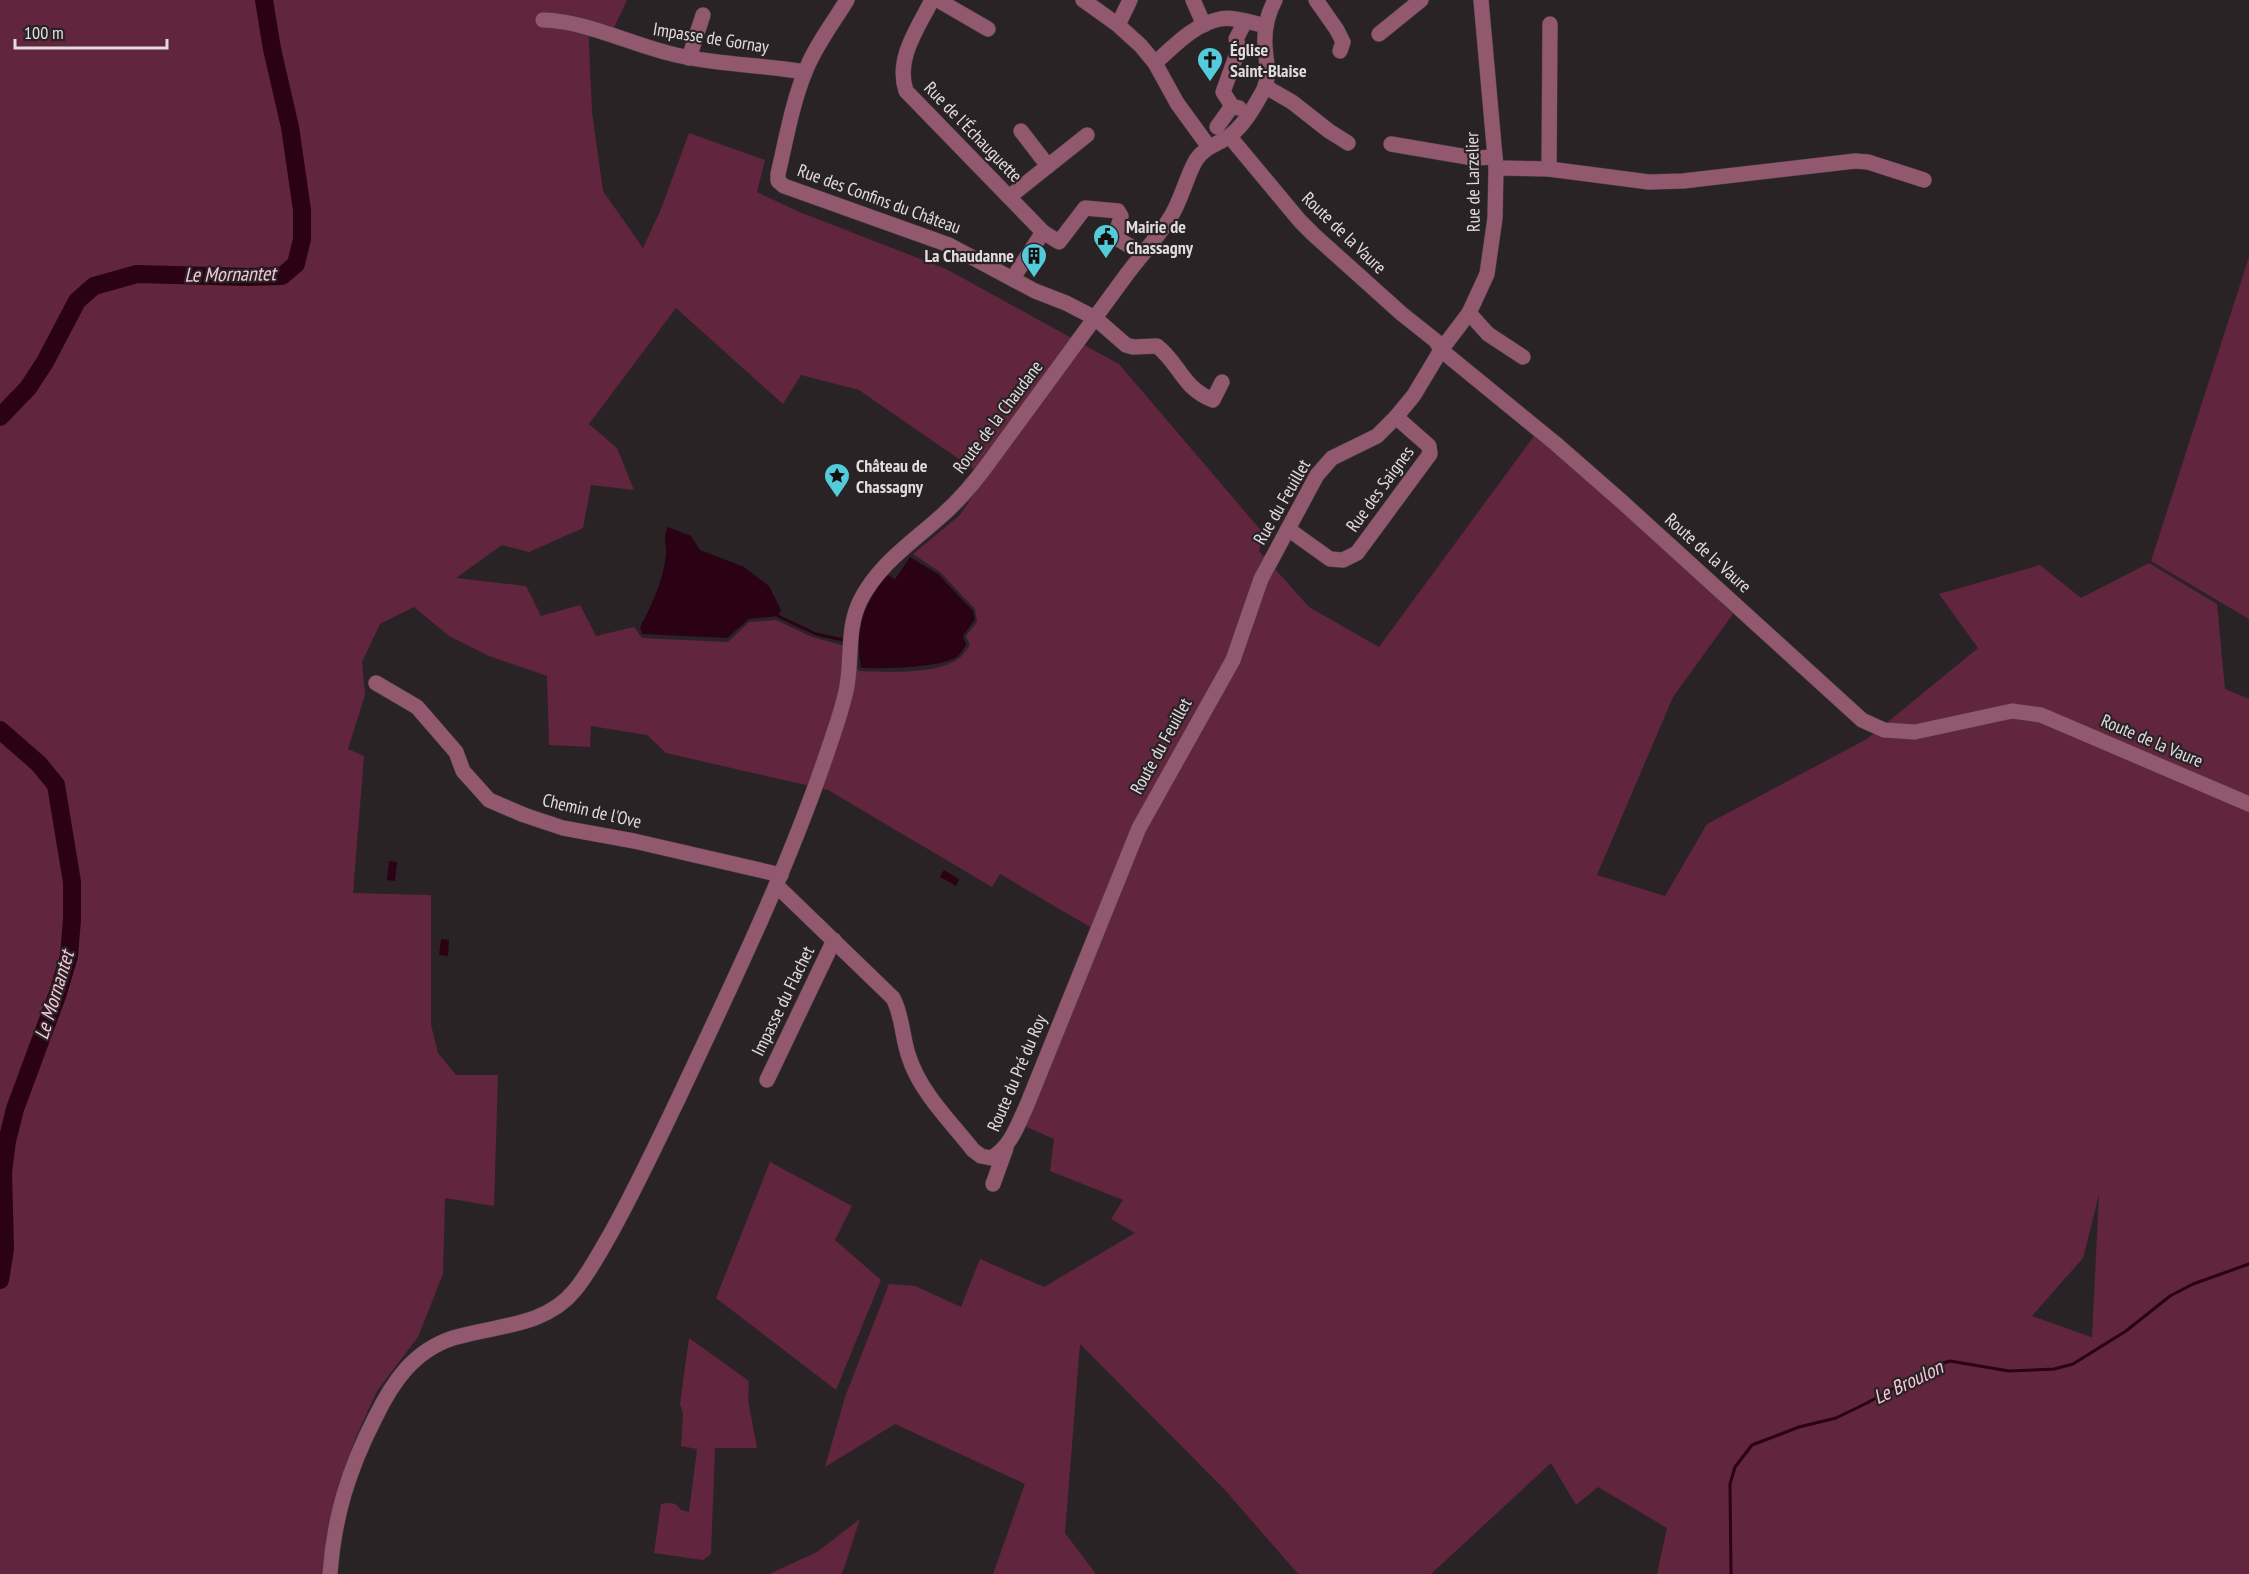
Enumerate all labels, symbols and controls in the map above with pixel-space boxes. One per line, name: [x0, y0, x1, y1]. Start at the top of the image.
scale bar: [15, 12, 166, 50]
street label: Impasse de Gornay: [652, 17, 771, 58]
text: 100 m: [24, 21, 64, 44]
place label: Église Saint-Blaise: [1230, 38, 1307, 82]
church icon: Église Saint-Blaise: [1195, 45, 1225, 83]
street label: Rue de l'Échauguette: [919, 76, 1027, 187]
street label: Rue de Larzelier: [1460, 132, 1485, 232]
street label: Rue des Confins du Château: [794, 158, 964, 239]
street label: Route de la Vaure: [1297, 187, 1391, 279]
place label: Mairie de Chassagny: [1126, 215, 1194, 259]
public building icon: Mairie de Chassagny: [1091, 222, 1121, 260]
building icon: La Chaudanne: [1019, 241, 1049, 279]
place label: La Chaudanne: [924, 244, 1014, 267]
water label: Le Mornantet: [184, 260, 278, 288]
street label: Route de la Chaudane: [948, 356, 1048, 478]
street label: Rue des Saignes: [1341, 441, 1419, 536]
place label: Château de Chassagny: [856, 454, 928, 498]
street label: Rue du Feuillet: [1248, 455, 1315, 548]
place icon: Château de Chassagny: [822, 461, 852, 499]
street label: Route de la Vaure: [1660, 508, 1756, 597]
street label: Route du Feuillet: [1125, 694, 1196, 798]
street label: Route de la Vaure: [2098, 709, 2207, 772]
street label: Chemin de l'Ove: [540, 788, 644, 833]
street label: Impasse du Flachet: [746, 942, 819, 1059]
water label: Le Mornantet: [28, 945, 81, 1043]
street label: Route du Pré du Roy: [982, 1011, 1052, 1135]
water label: Le Broulon: [1869, 1354, 1948, 1410]

